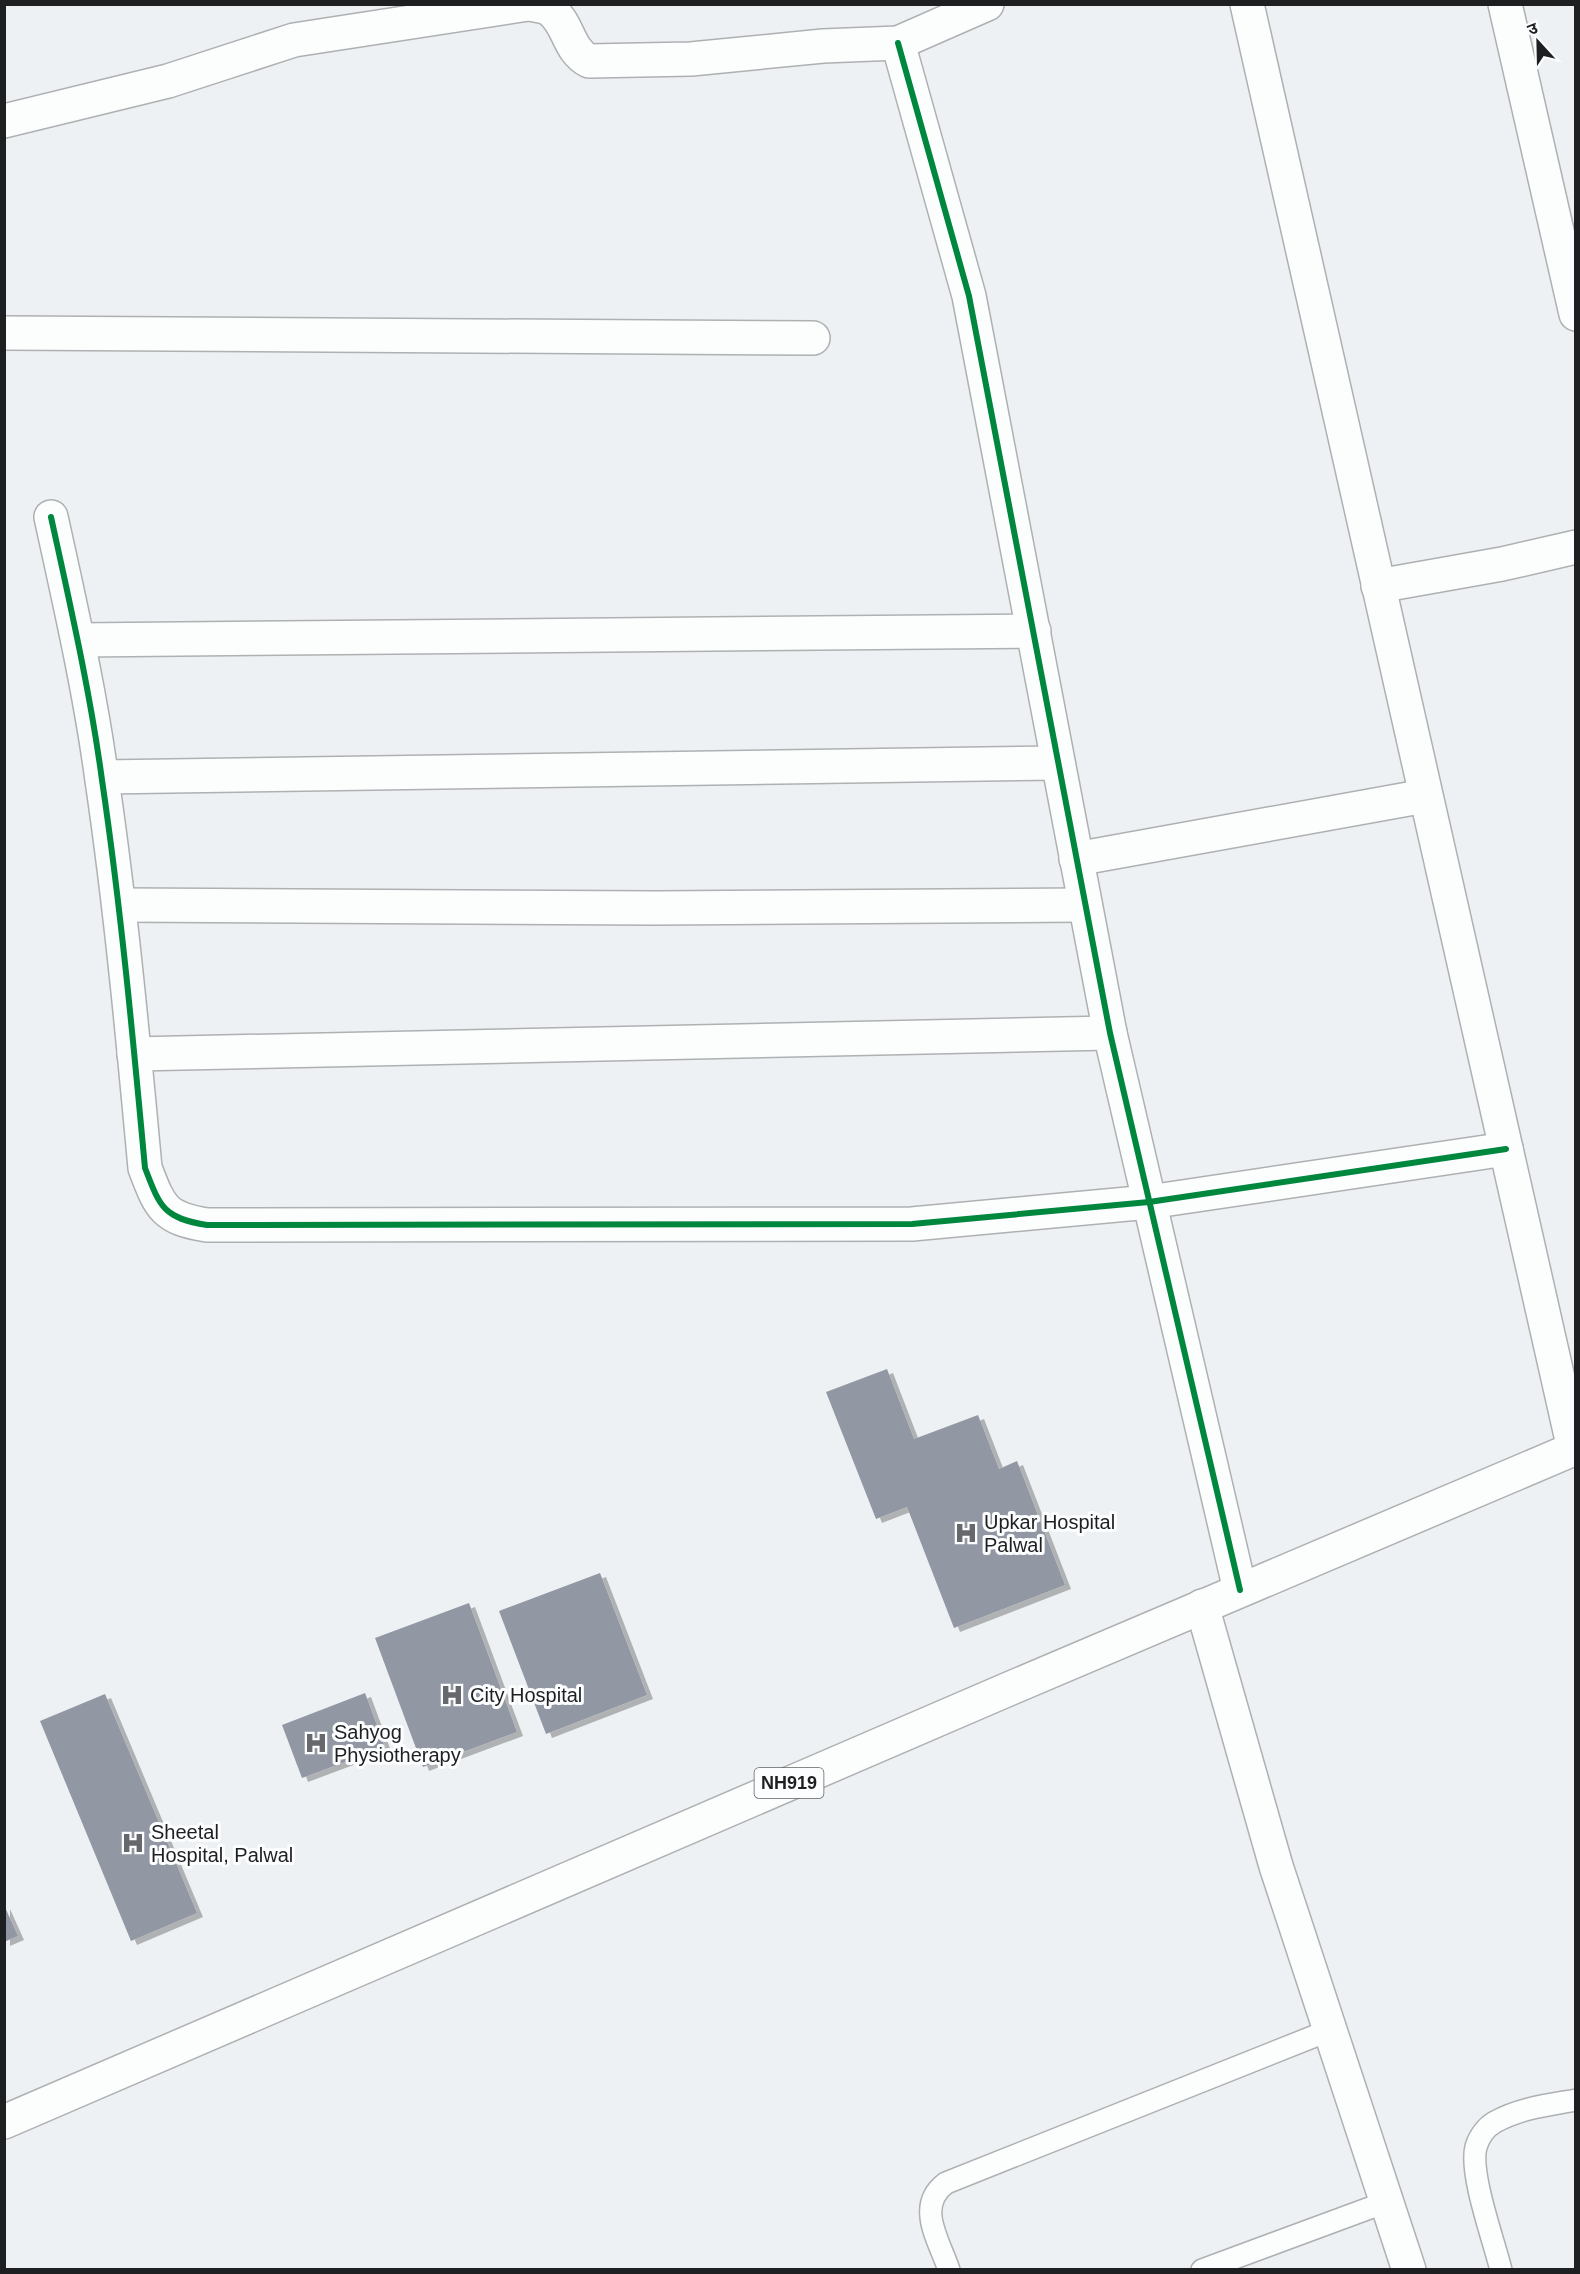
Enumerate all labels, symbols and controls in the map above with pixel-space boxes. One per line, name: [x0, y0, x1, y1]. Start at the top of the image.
north arrow: [1508, 12, 1568, 72]
text: उ: [1525, 19, 1541, 38]
place label: Upkar Hospital Palwal: [984, 1511, 1115, 1556]
hospital icon: Upkar Hospital Palwal: [953, 1520, 979, 1546]
hospital icon: City Hospital: [439, 1682, 465, 1708]
place label: City Hospital: [470, 1684, 582, 1706]
place label: Sahyog Physiotherapy: [334, 1721, 461, 1766]
hospital icon: Sahyog Physiotherapy: [303, 1730, 329, 1756]
road number: NH919: [754, 1768, 824, 1798]
place label: Sheetal Hospital, Palwal: [151, 1821, 293, 1866]
hospital icon: Sheetal Hospital, Palwal: [120, 1830, 146, 1856]

